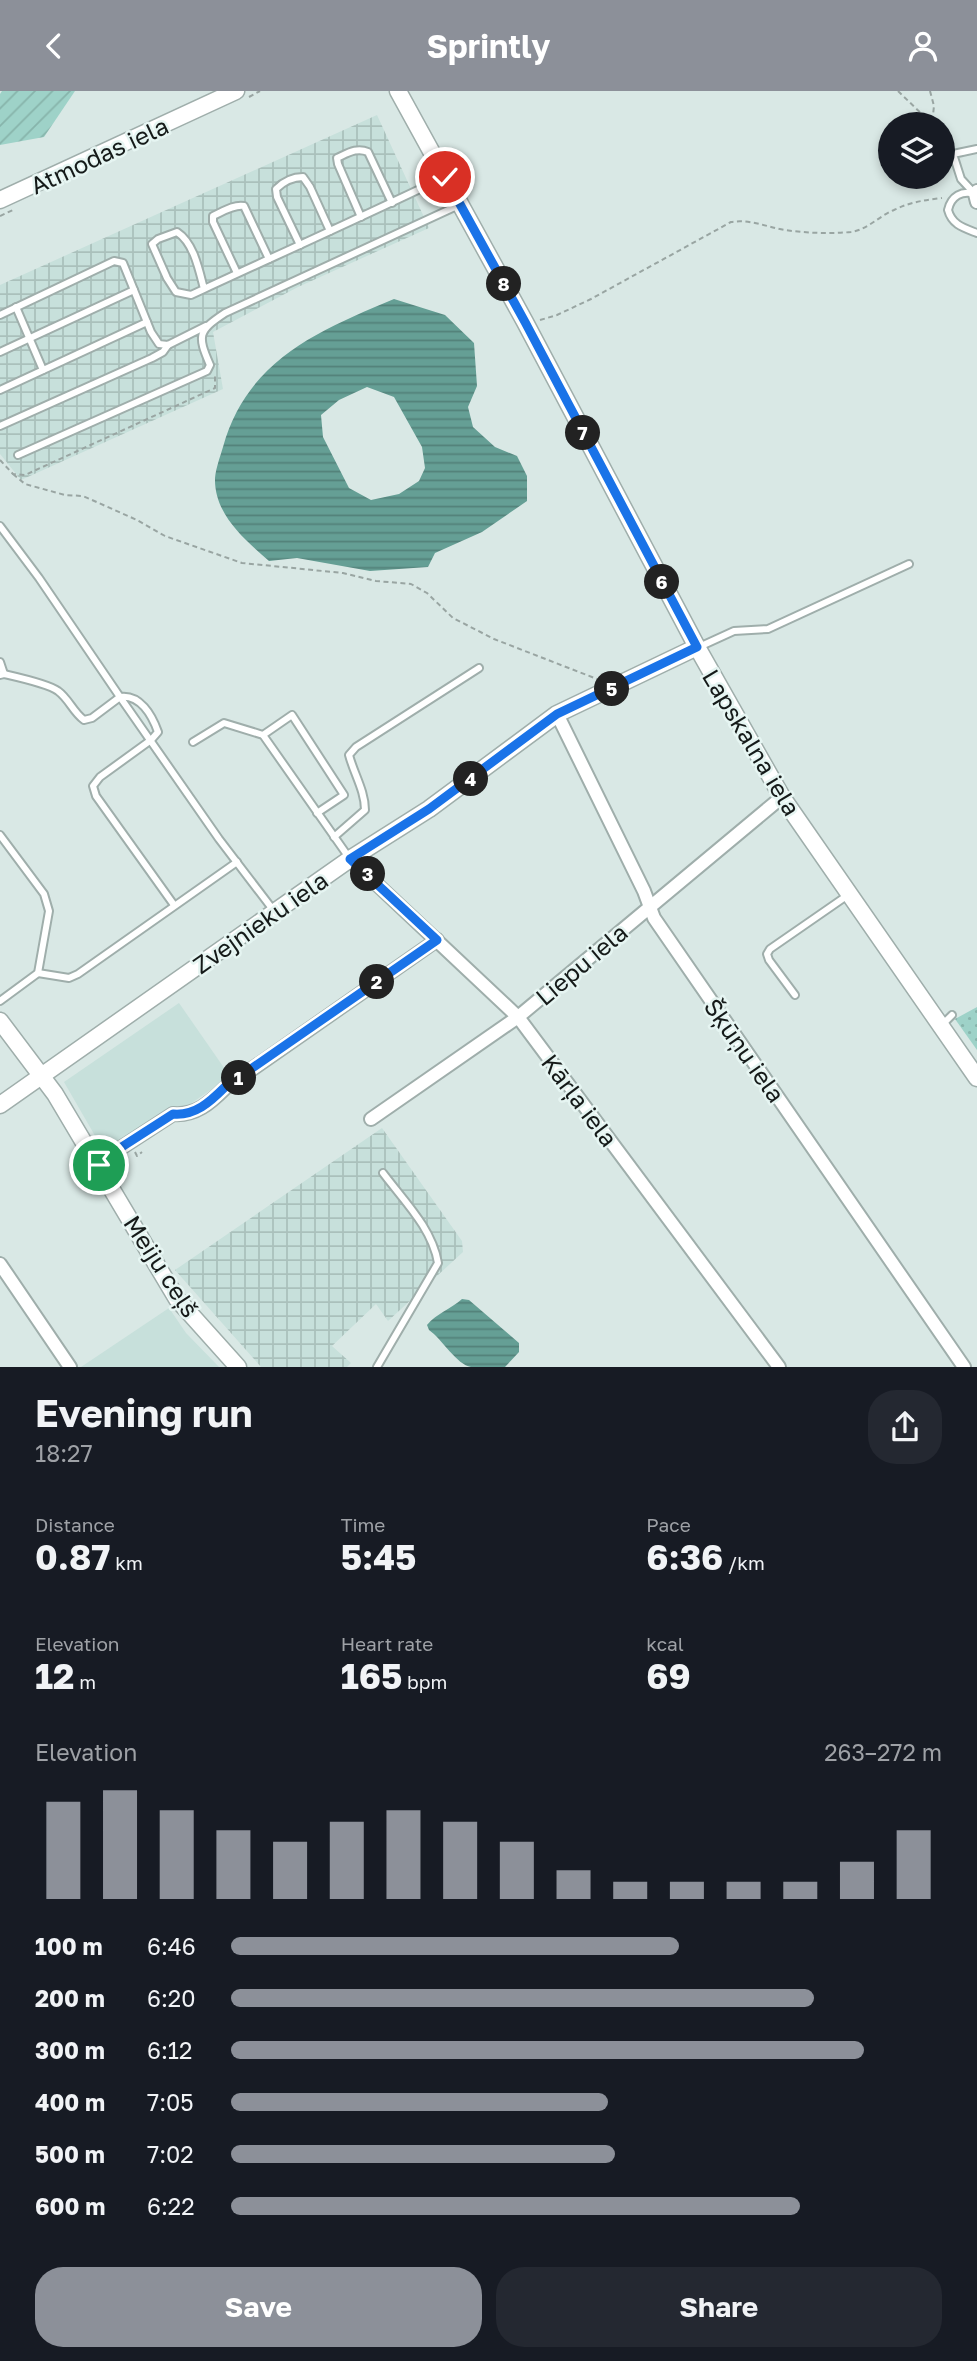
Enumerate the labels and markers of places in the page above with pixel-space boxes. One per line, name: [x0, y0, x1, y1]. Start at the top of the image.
pin: [415, 147, 475, 207]
pin: 8: [486, 267, 522, 301]
pin: 7: [566, 415, 600, 451]
pin: 6: [644, 565, 680, 599]
pin: 5: [594, 671, 630, 707]
pin: 4: [454, 761, 489, 797]
pin: 3: [350, 857, 386, 891]
pin: 2: [360, 965, 394, 999]
pin: 1: [222, 1061, 256, 1095]
pin: [69, 1135, 129, 1195]

